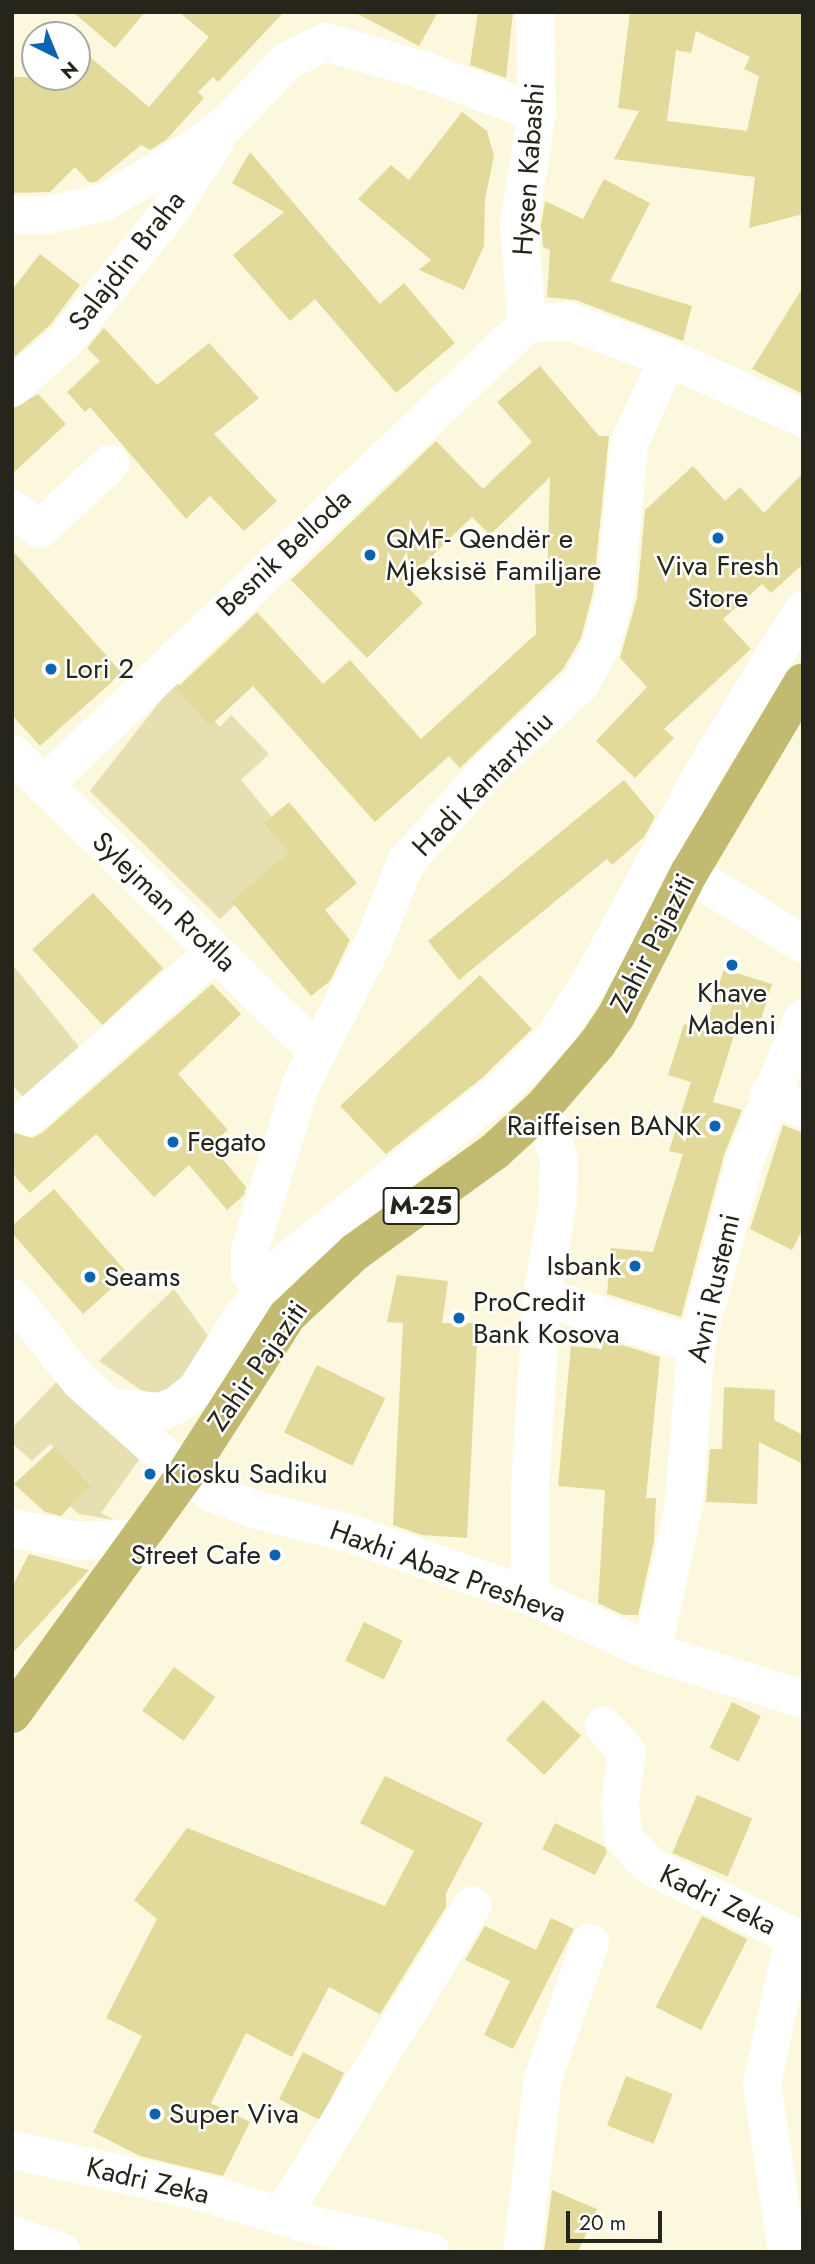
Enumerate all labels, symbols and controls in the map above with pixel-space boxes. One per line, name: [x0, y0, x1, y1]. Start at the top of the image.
north arrow: [21, 21, 91, 91]
text: N: [55, 55, 84, 85]
street label: Hysen Kabashi: [506, 81, 552, 257]
street label: Salajdin Braha: [62, 184, 192, 338]
street label: Besnik Belloda: [210, 482, 358, 624]
place label: QMF- Qendër e Mjeksisë Familjare: [386, 522, 601, 588]
marker: Viva Fresh Store: [710, 530, 726, 546]
marker: QMF- Qendër e Mjeksisë Familjare: [360, 545, 380, 565]
place label: Viva Fresh Store: [657, 549, 779, 615]
place label: Lori 2: [65, 652, 134, 686]
marker: Lori 2: [43, 661, 59, 677]
street label: Hadi Kantarxhiu: [406, 705, 560, 863]
street label: Sylejman Rrotlla: [85, 825, 243, 979]
street label: Zahir Pajaziti: [604, 868, 702, 1018]
marker: Khave Madeni: [724, 957, 740, 973]
place label: Khave Madeni: [688, 976, 776, 1042]
place label: Raiffeisen BANK: [507, 1109, 701, 1143]
marker: Raiffeisen BANK: [707, 1118, 723, 1134]
place label: Fegato: [187, 1125, 266, 1159]
marker: Fegato: [165, 1134, 181, 1150]
road number: M-25: [382, 1184, 460, 1228]
street label: Avni Rustemi: [681, 1210, 747, 1366]
place label: Isbank: [546, 1249, 621, 1283]
marker: Isbank: [627, 1258, 643, 1274]
place label: Seams: [104, 1260, 180, 1294]
marker: Seams: [82, 1269, 98, 1285]
place label: ProCredit Bank Kosova: [473, 1285, 620, 1351]
street label: Zahir Pajaziti: [201, 1294, 315, 1438]
marker: ProCredit Bank Kosova: [451, 1310, 467, 1326]
place label: Kiosku Sadiku: [164, 1457, 328, 1491]
marker: Kiosku Sadiku: [142, 1466, 158, 1482]
street label: Haxhi Abaz Presheva: [325, 1514, 571, 1630]
place label: Street Cafe: [131, 1538, 261, 1572]
marker: Street Cafe: [267, 1547, 283, 1563]
street label: Kadri Zeka: [654, 1857, 782, 1943]
place label: Super Viva: [169, 2097, 299, 2131]
marker: Super Viva: [147, 2106, 163, 2122]
street label: Kadri Zeka: [83, 2151, 213, 2211]
scale bar: [570, 2198, 666, 2242]
text: 20 m: [579, 2208, 626, 2238]

